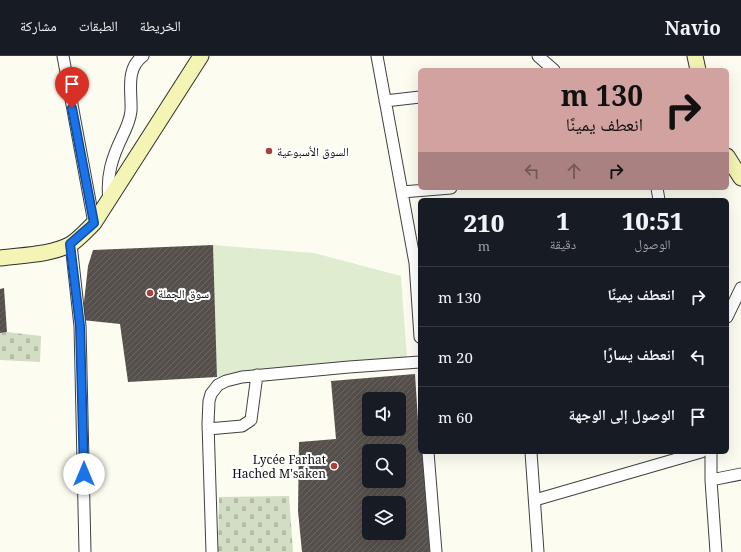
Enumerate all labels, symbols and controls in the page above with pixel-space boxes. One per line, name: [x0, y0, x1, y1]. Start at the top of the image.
text: Navio: [665, 15, 721, 41]
text: مشاركة: [20, 16, 57, 35]
text: الطبقات: [79, 16, 118, 35]
text: الخريطة: [140, 16, 181, 35]
pin: [55, 67, 89, 108]
icon: arrive: [61, 73, 83, 95]
text: 130 m: [561, 76, 643, 114]
icon: right: [657, 84, 709, 136]
text: انعطف يمينًا: [566, 112, 643, 136]
place label: السوق اﻷسبوعية: [277, 143, 349, 160]
marker: السوق اﻷسبوعية: [264, 146, 274, 156]
icon: left: [521, 160, 543, 182]
icon: ahead: [563, 160, 585, 182]
icon: right: [605, 160, 627, 182]
text: 1: [556, 204, 570, 237]
text: 10:51: [622, 204, 684, 237]
text: 210: [463, 206, 504, 239]
text: دقيقة: [550, 235, 576, 253]
text: الوصول: [635, 235, 671, 253]
text: m: [478, 237, 490, 255]
text: انعطف يمينًا: [607, 284, 675, 304]
place label: سوق الجملة: [158, 285, 209, 302]
icon: right: [687, 286, 709, 308]
text: 130 m: [438, 287, 481, 307]
marker: سوق الجملة: [145, 288, 155, 298]
text: انعطف يسارًا: [603, 344, 675, 364]
icon: left: [687, 346, 709, 368]
text: 20 m: [438, 347, 473, 367]
map controls: [362, 392, 406, 540]
button: sound: [362, 392, 406, 436]
text: الوصول إلى الوجهة: [569, 404, 675, 424]
icon: arrive: [687, 406, 709, 428]
text: 60 m: [438, 407, 473, 427]
button: search: [362, 444, 406, 488]
place label: Lycée Farhat Hached M'saken: [232, 451, 326, 482]
position arrow: [63, 453, 105, 495]
marker: Lycée Farhat Hached M'saken: [329, 461, 339, 471]
button: layers: [362, 496, 406, 540]

